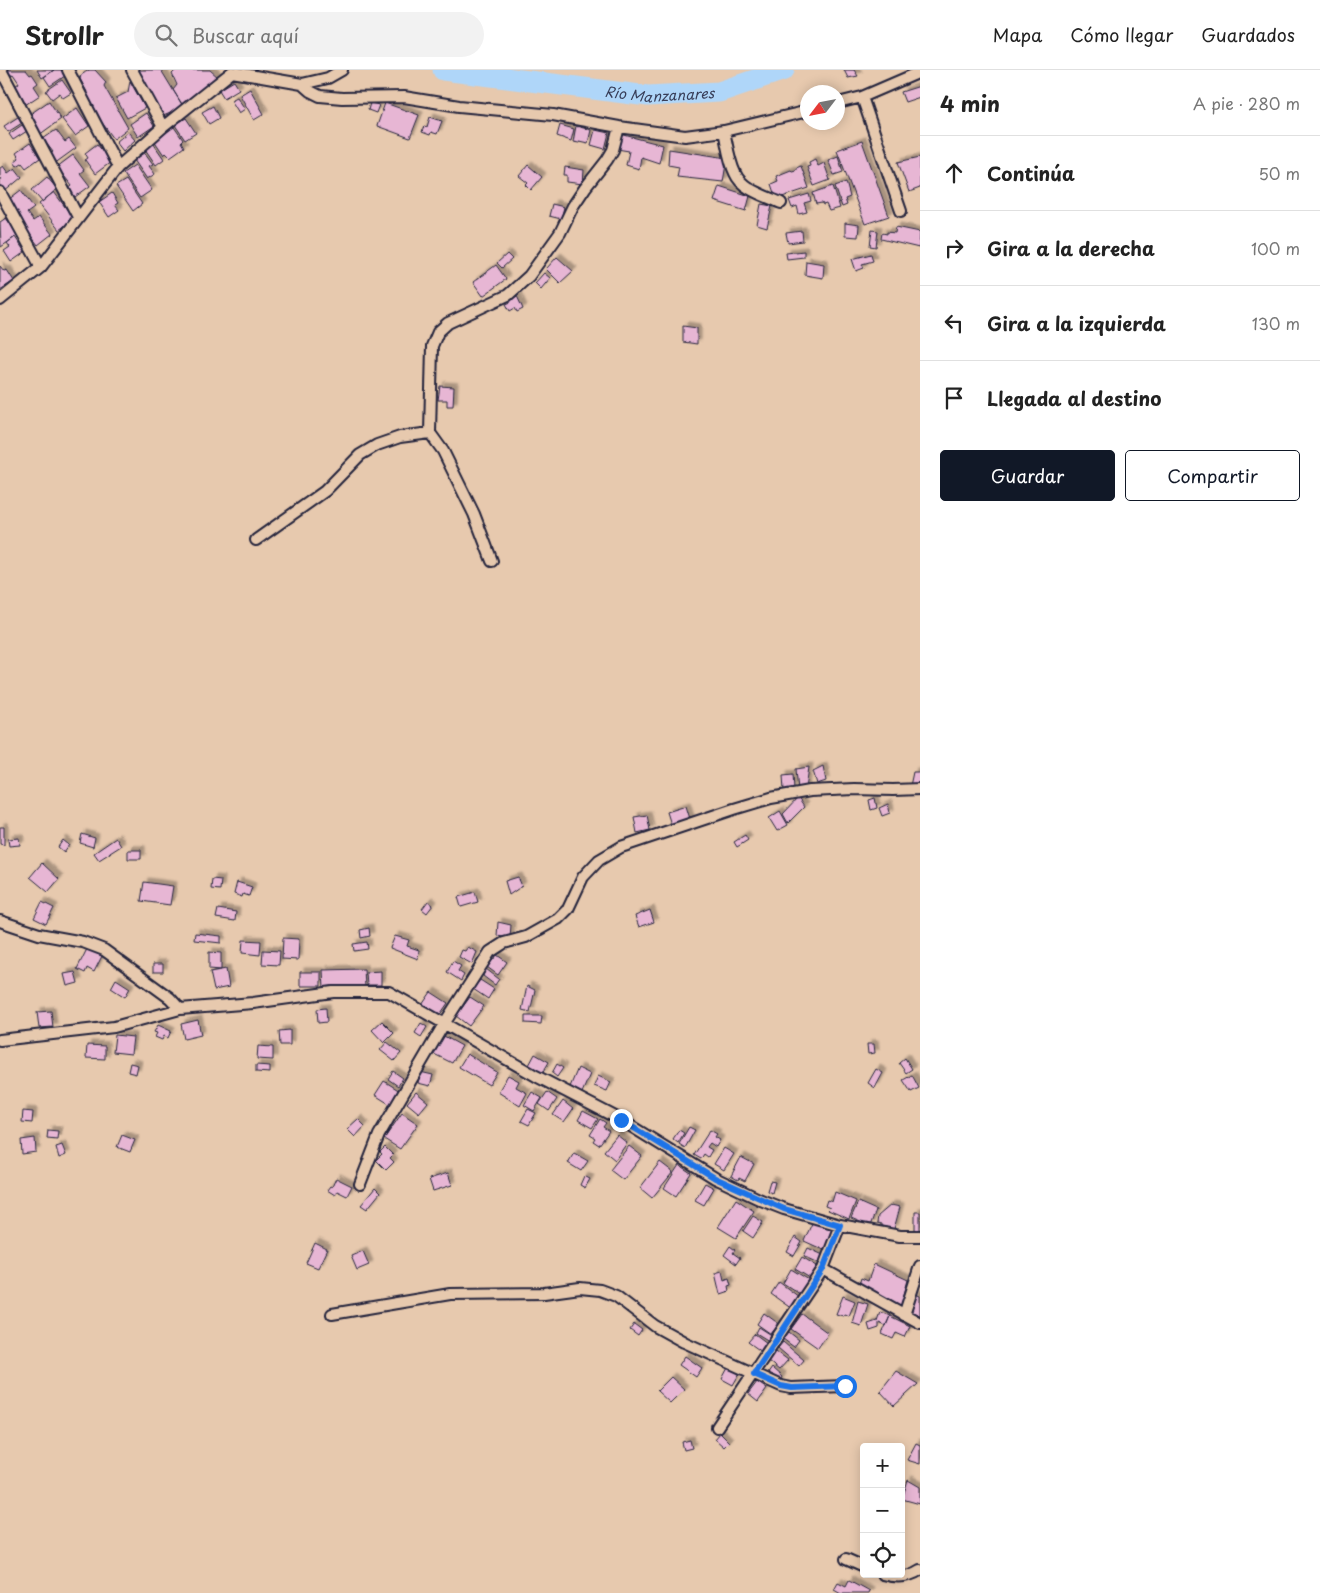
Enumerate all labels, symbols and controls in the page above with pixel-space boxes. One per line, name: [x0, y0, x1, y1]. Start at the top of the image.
search box: [134, 12, 484, 57]
text: Strollr: [25, 17, 104, 53]
icon: search: [152, 21, 180, 49]
text: Buscar aquí: [192, 21, 299, 49]
text: Mapa: [993, 21, 1042, 48]
text: Cómo llegar: [1070, 21, 1173, 48]
text: Guardados: [1201, 21, 1295, 48]
water label: Río Manzanares: [604, 80, 716, 107]
north arrow: [800, 85, 845, 130]
text: 4 min: [940, 87, 1000, 119]
text: A pie · 280 m: [1193, 91, 1300, 115]
icon: ahead: [940, 159, 968, 187]
text: Continúa: [987, 159, 1075, 187]
text: 50 m: [1259, 161, 1300, 185]
icon: right: [940, 234, 968, 262]
text: Gira a la derecha: [987, 234, 1155, 262]
text: 100 m: [1251, 236, 1300, 260]
icon: left: [940, 309, 968, 337]
text: Gira a la izquierda: [987, 309, 1166, 337]
text: 130 m: [1252, 311, 1300, 335]
icon: arrive: [940, 384, 968, 412]
text: Llegada al destino: [987, 384, 1161, 412]
button: Guardar: [940, 450, 1115, 501]
button: Compartir: [1125, 450, 1300, 501]
route end: [610, 1109, 633, 1132]
route start: [834, 1375, 857, 1398]
map controls: [860, 1443, 905, 1578]
button: +: [860, 1443, 905, 1488]
button: −: [860, 1488, 905, 1533]
button: locate: [860, 1533, 905, 1578]

